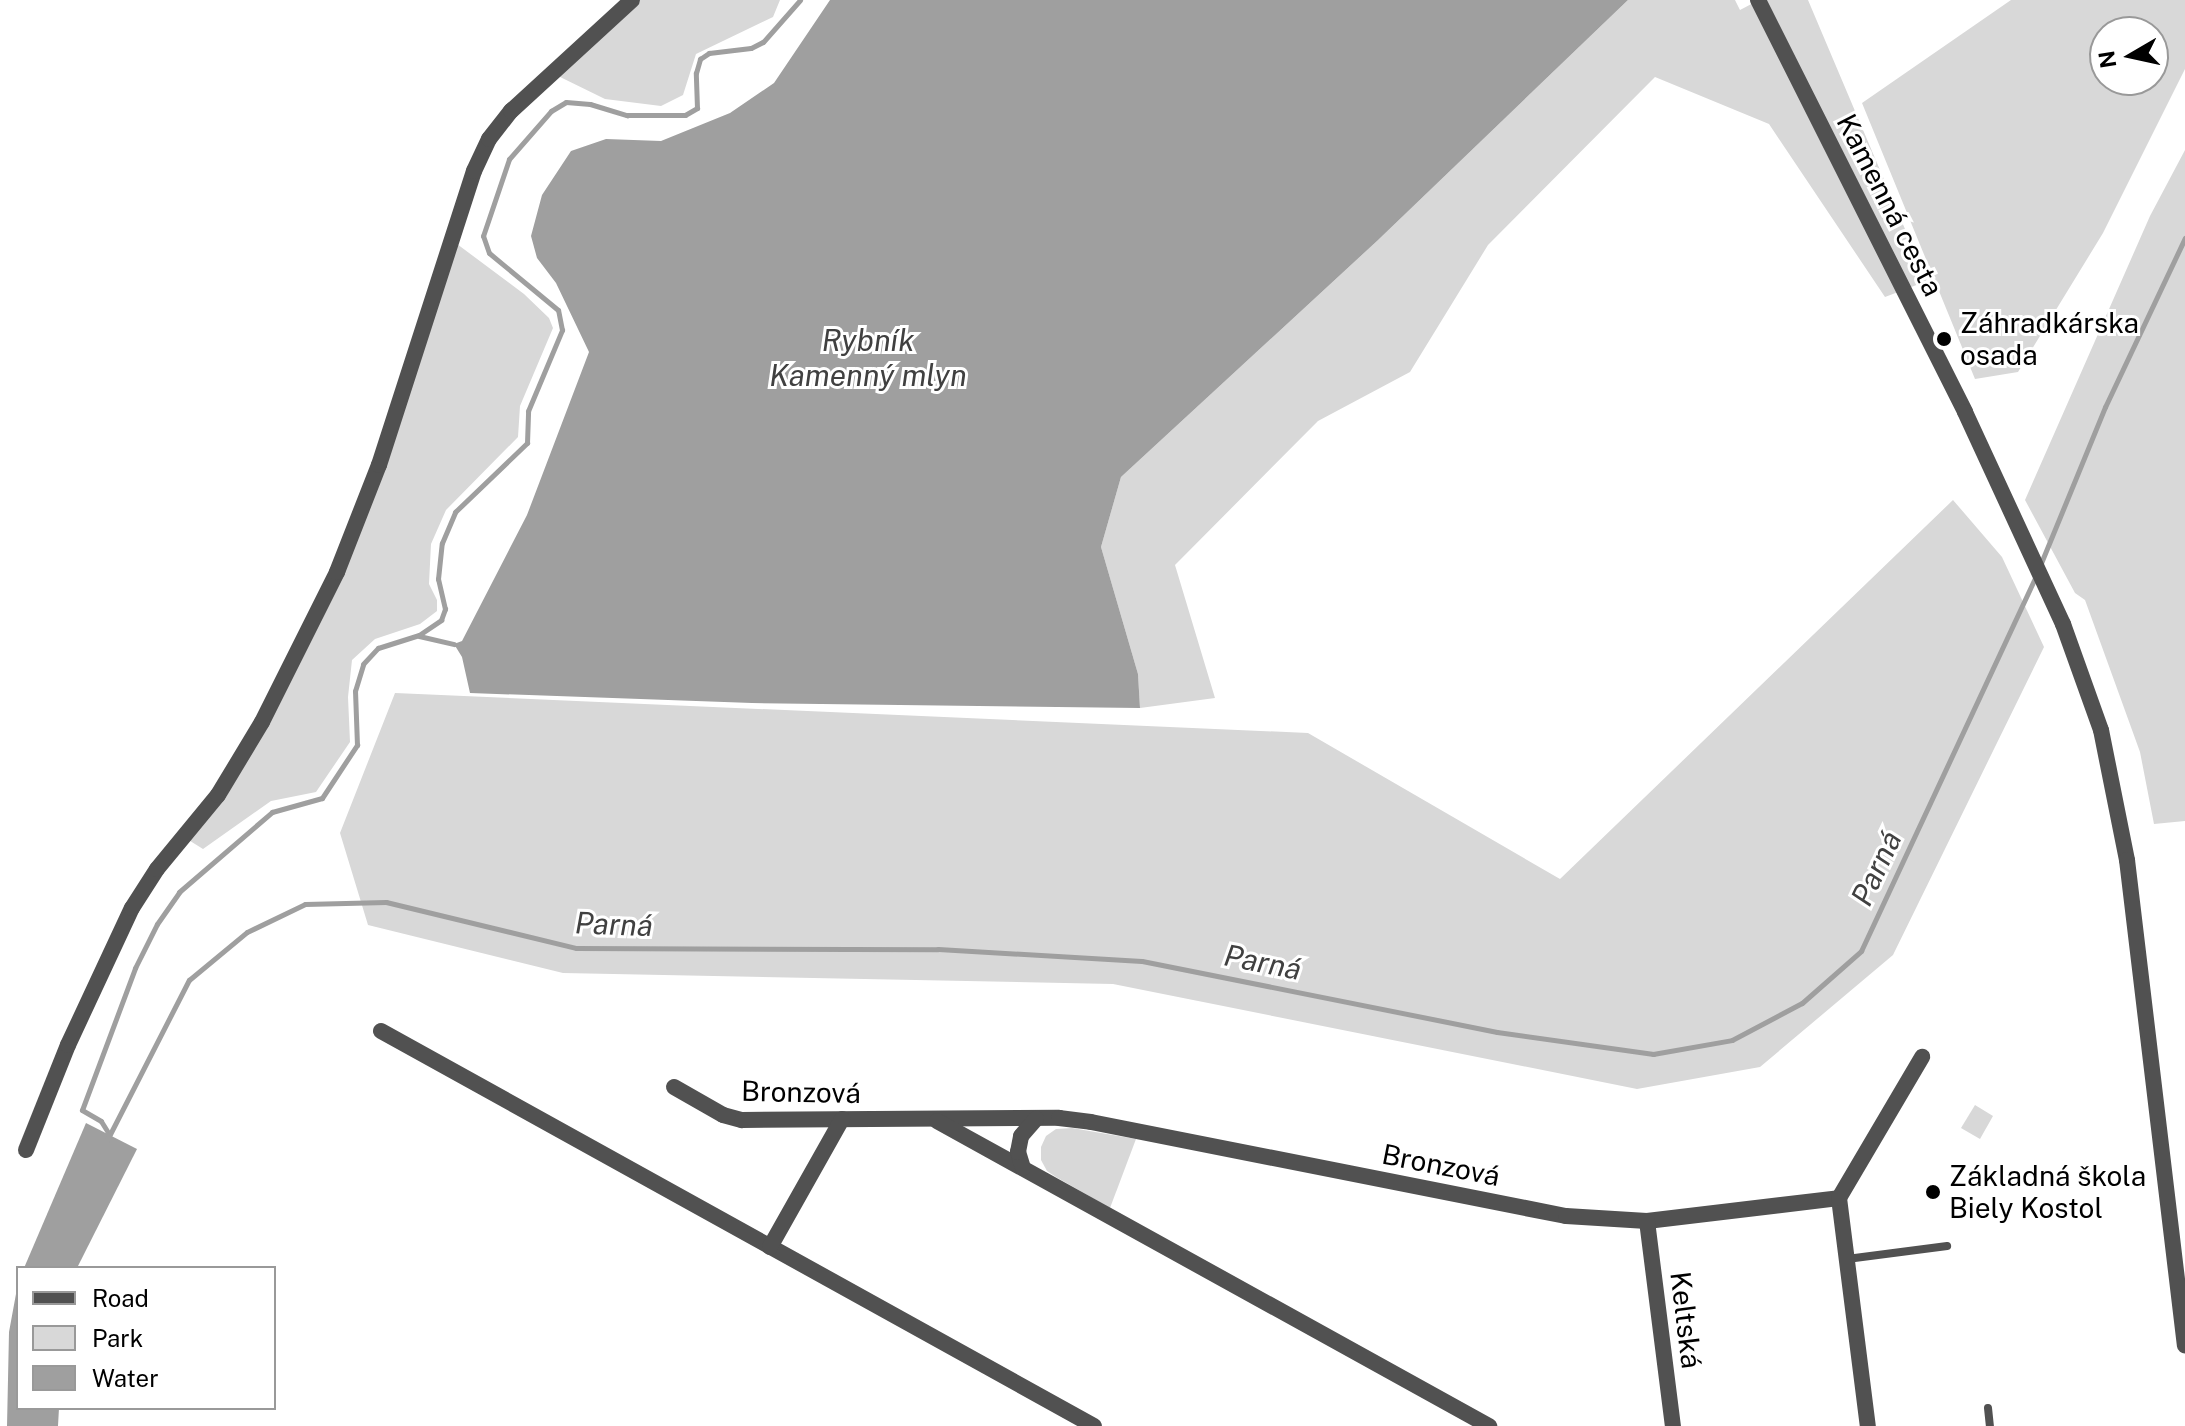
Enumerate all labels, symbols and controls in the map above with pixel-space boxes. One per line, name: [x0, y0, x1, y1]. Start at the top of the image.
north arrow: [2089, 16, 2169, 96]
text: N: [2093, 49, 2121, 70]
street label: Kamenná cesta: [1830, 108, 1950, 302]
place label: Záhradkárska osada: [1960, 306, 2139, 372]
water label: Rybník Kamenný mlyn: [769, 322, 967, 392]
marker: Záhradkárska osada: [1935, 330, 1953, 348]
water label: Parná: [1843, 825, 1909, 911]
water label: Parná: [574, 905, 654, 943]
water label: Parná: [1221, 937, 1305, 987]
street label: Bronzová: [741, 1074, 861, 1110]
street label: Bronzová: [1379, 1137, 1503, 1193]
place label: Základná škola Biely Kostol: [1949, 1159, 2146, 1225]
marker: Základná škola Biely Kostol: [1924, 1183, 1942, 1201]
legend: [16, 1266, 276, 1410]
street label: Keltská: [1663, 1270, 1709, 1370]
text: Road: [92, 1284, 149, 1312]
text: Park: [92, 1324, 143, 1352]
text: Water: [92, 1364, 159, 1392]

